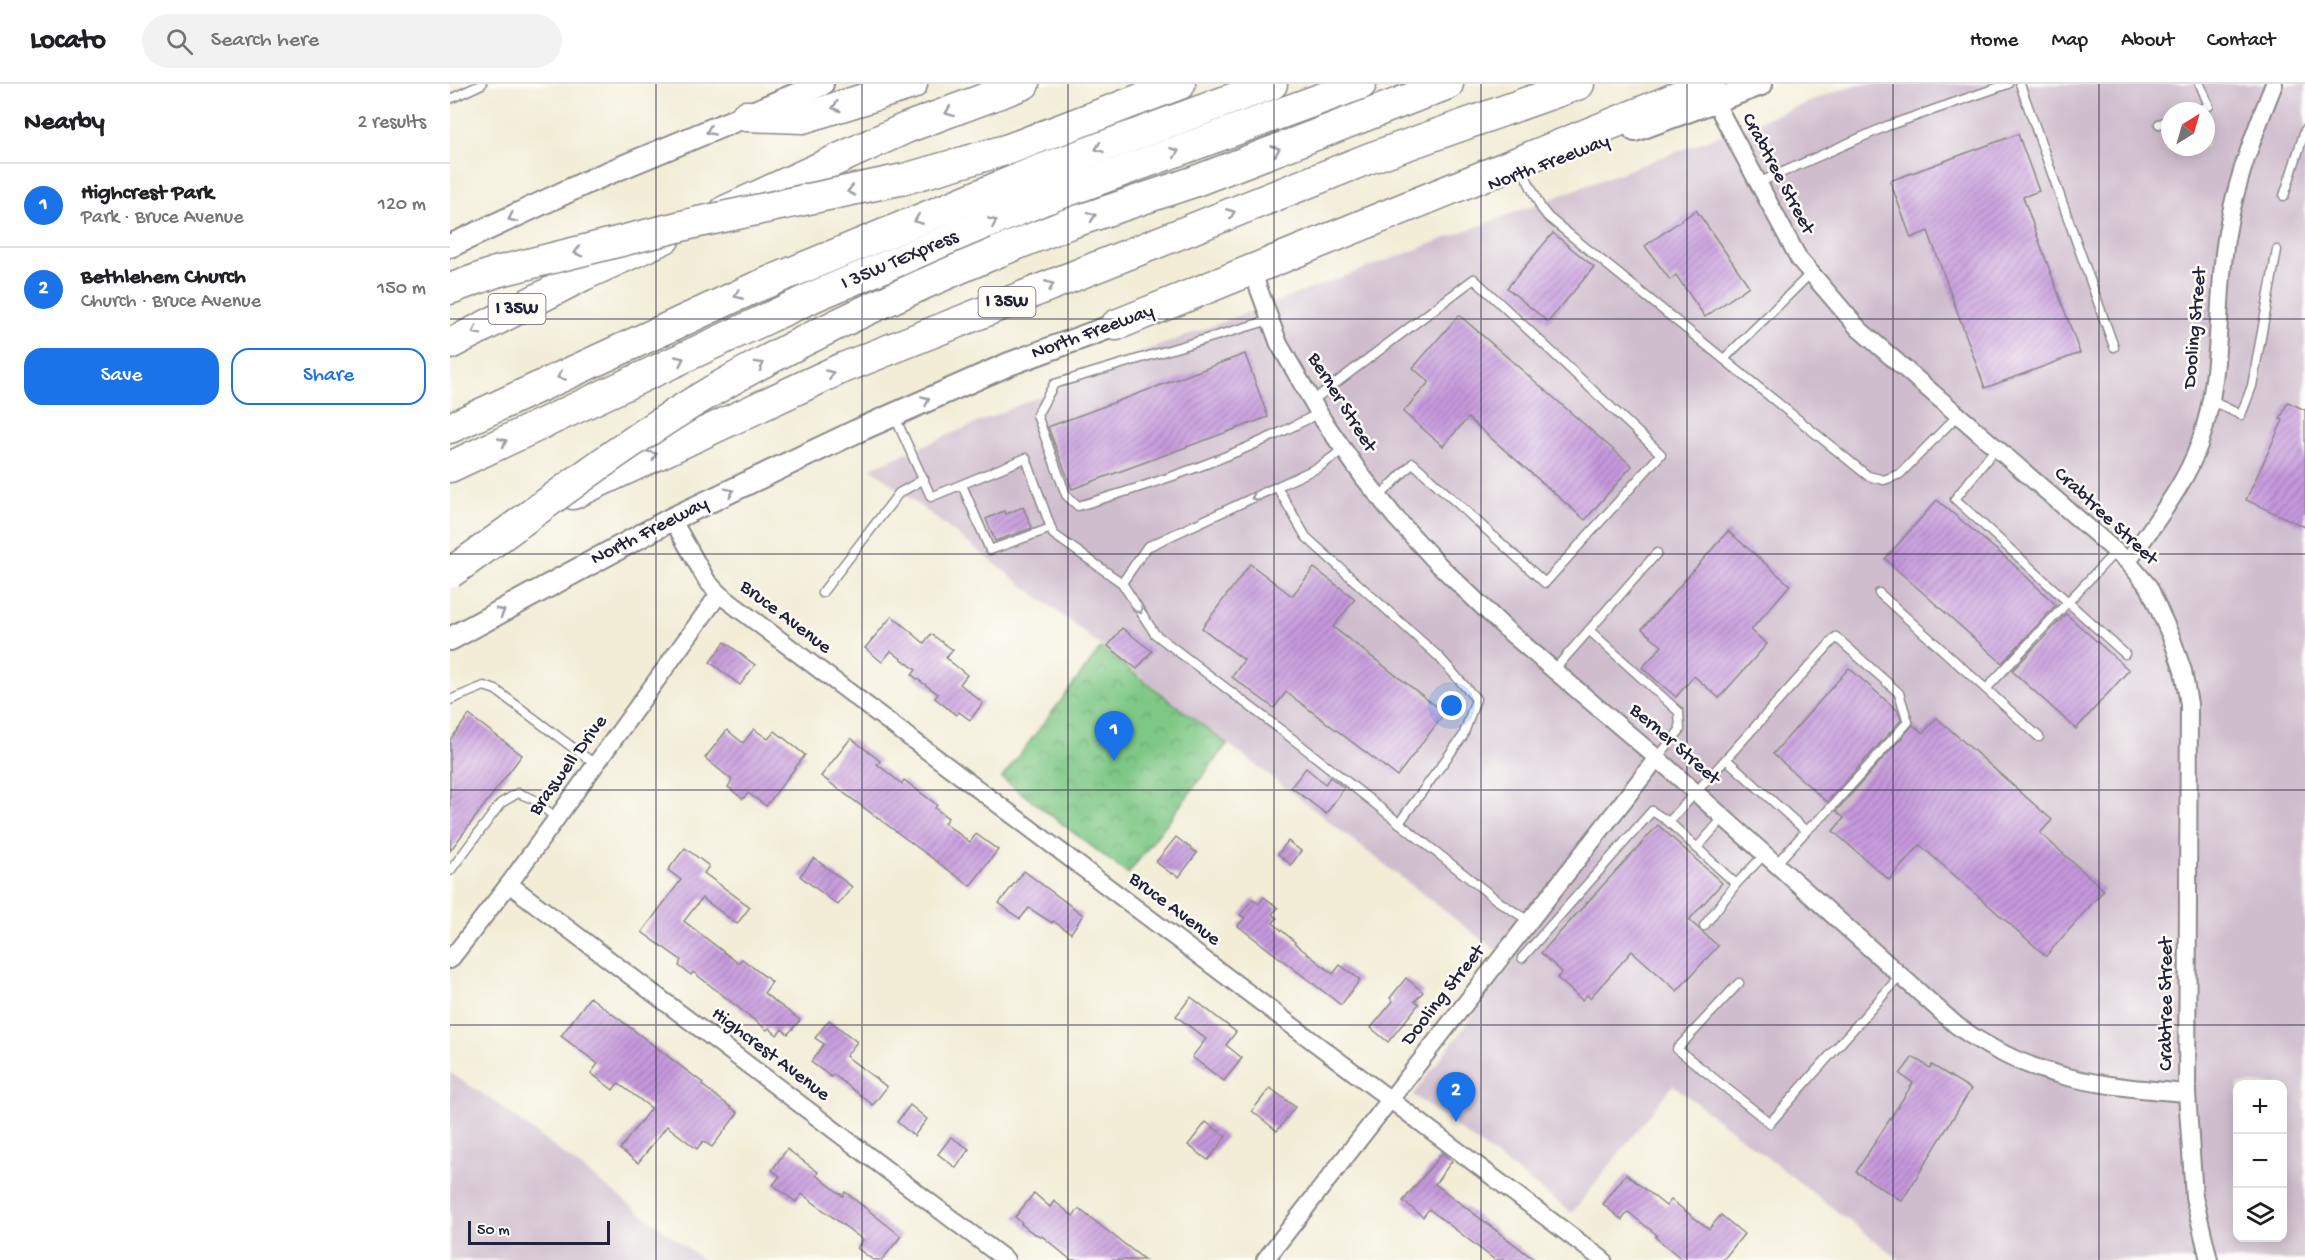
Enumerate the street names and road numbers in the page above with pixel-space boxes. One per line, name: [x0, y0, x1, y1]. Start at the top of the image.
street label: Crabtree Street: [1735, 110, 1819, 240]
street label: North Freeway: [1485, 130, 1613, 198]
street label: I 35W TEXpress: [838, 226, 963, 296]
street label: Dooling Street: [2179, 265, 2213, 392]
road number: I 35W: [978, 287, 1036, 317]
road number: I 35W: [488, 294, 546, 324]
street label: North Freeway: [1029, 300, 1157, 366]
street label: Berner Street: [1301, 348, 1382, 458]
street label: Crabtree Street: [2048, 463, 2163, 572]
street label: North Freeway: [587, 492, 713, 571]
street label: Bruce Avenue: [734, 576, 836, 660]
street label: Berner Street: [1623, 699, 1725, 792]
street label: Braswell Drive: [524, 711, 614, 822]
street label: Bruce Avenue: [1123, 868, 1225, 952]
street label: Crabtree Street: [2156, 935, 2179, 1071]
street label: Dooling Street: [1396, 940, 1492, 1053]
street label: Highcrest Avenue: [706, 1003, 834, 1107]

